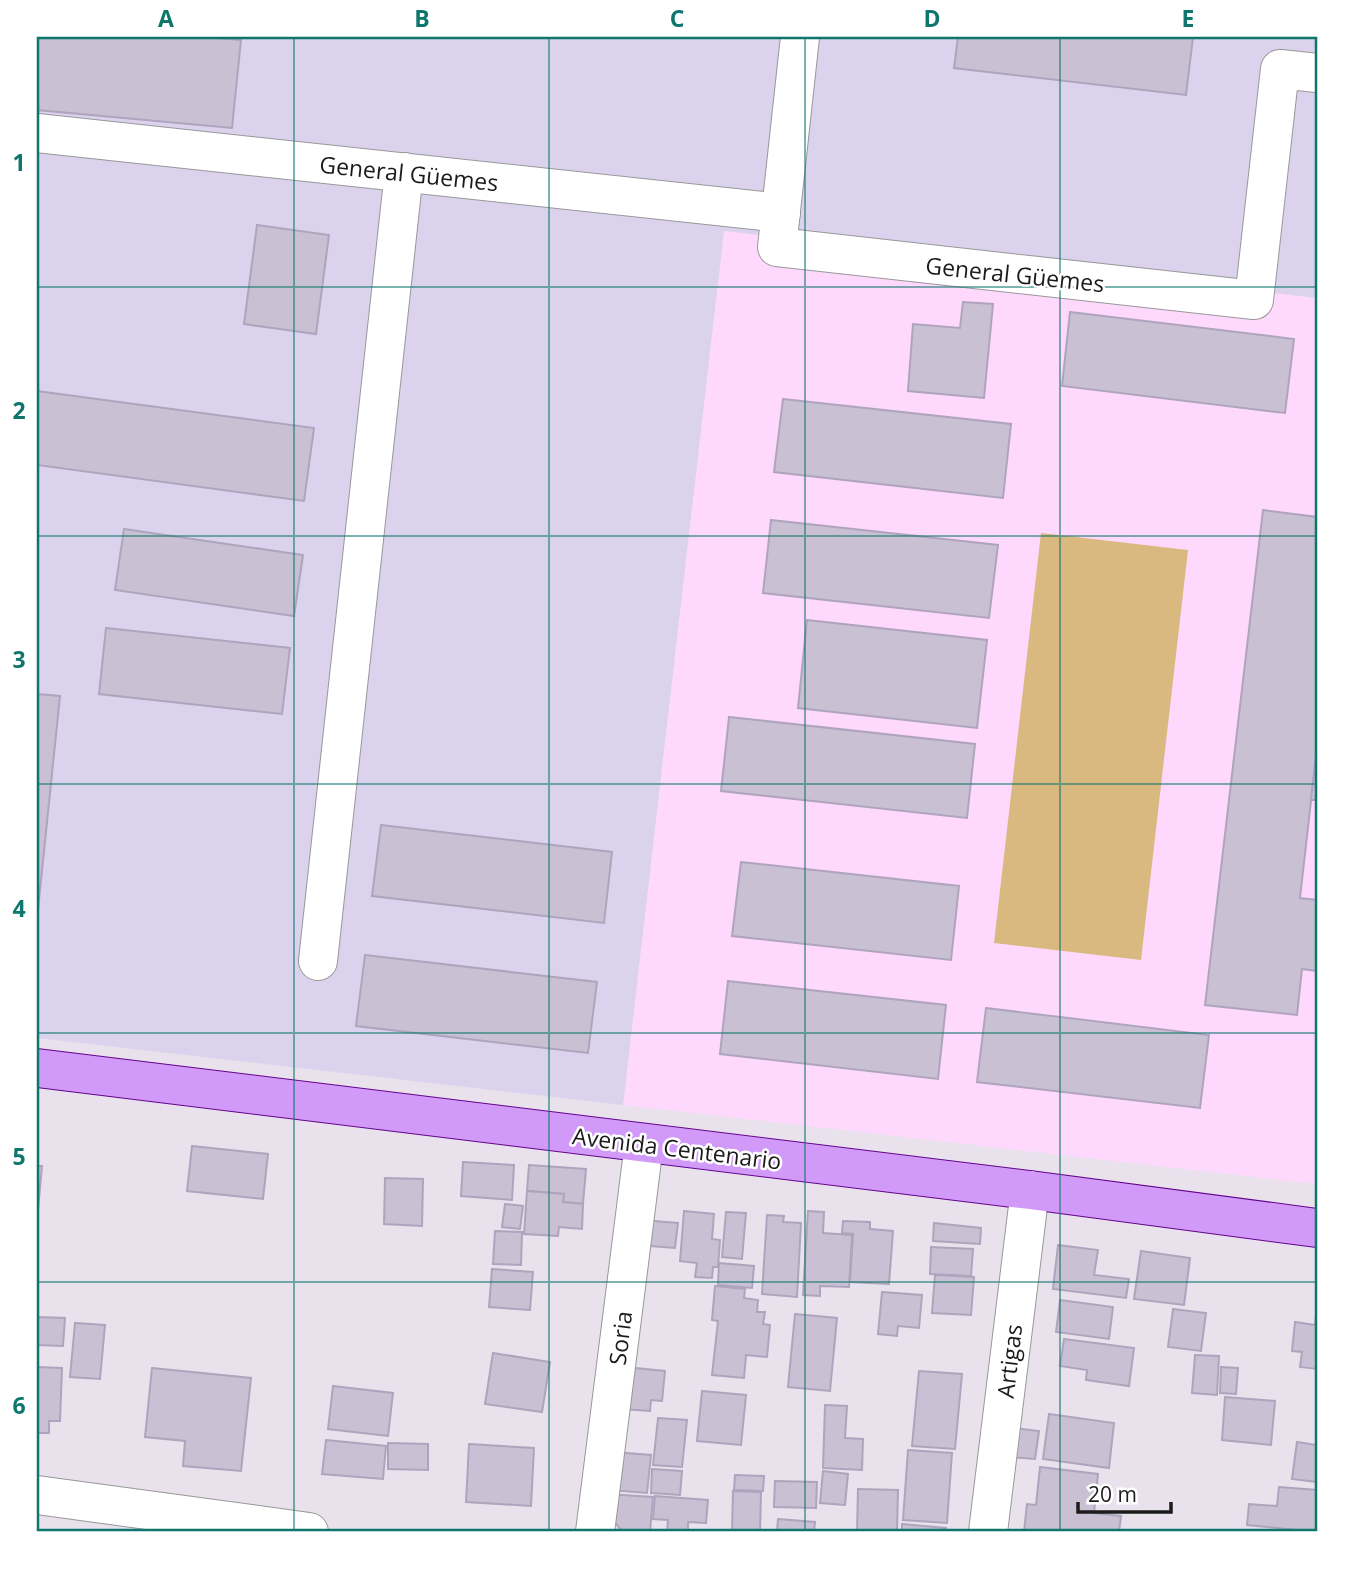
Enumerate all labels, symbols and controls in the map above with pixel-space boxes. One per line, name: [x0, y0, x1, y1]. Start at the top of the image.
text: A: [158, 2, 174, 34]
text: B: [414, 2, 430, 34]
text: C: [670, 2, 684, 34]
text: D: [923, 2, 941, 34]
text: E: [1182, 2, 1194, 34]
text: 1: [12, 146, 26, 178]
street label: General Güemes: [318, 148, 500, 198]
street label: General Güemes: [924, 249, 1106, 299]
text: 2: [12, 394, 26, 426]
text: 3: [12, 643, 26, 675]
text: 4: [12, 892, 26, 924]
street label: Avenida Centenario: [571, 1119, 783, 1177]
text: 5: [12, 1140, 26, 1172]
street label: Soria: [601, 1309, 639, 1367]
street label: Artigas: [989, 1322, 1029, 1400]
text: 6: [12, 1389, 26, 1421]
scale bar: [1078, 1471, 1170, 1515]
text: 20 m: [1088, 1480, 1137, 1508]

